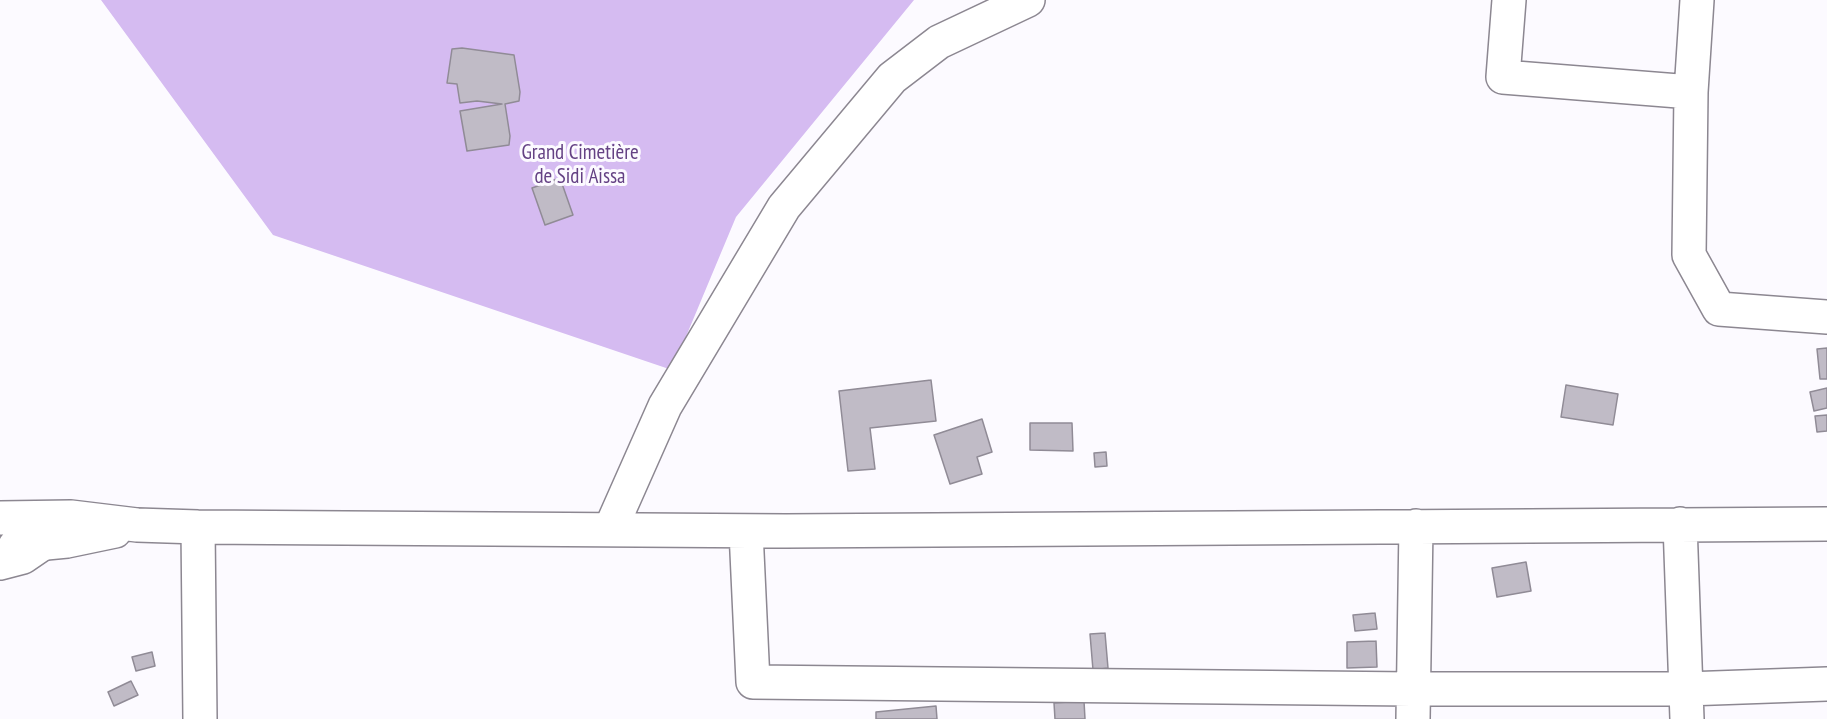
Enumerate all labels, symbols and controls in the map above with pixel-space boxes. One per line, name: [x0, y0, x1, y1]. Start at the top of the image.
park label: Grand Cimetière de Sidi Aissa: [521, 140, 639, 190]

